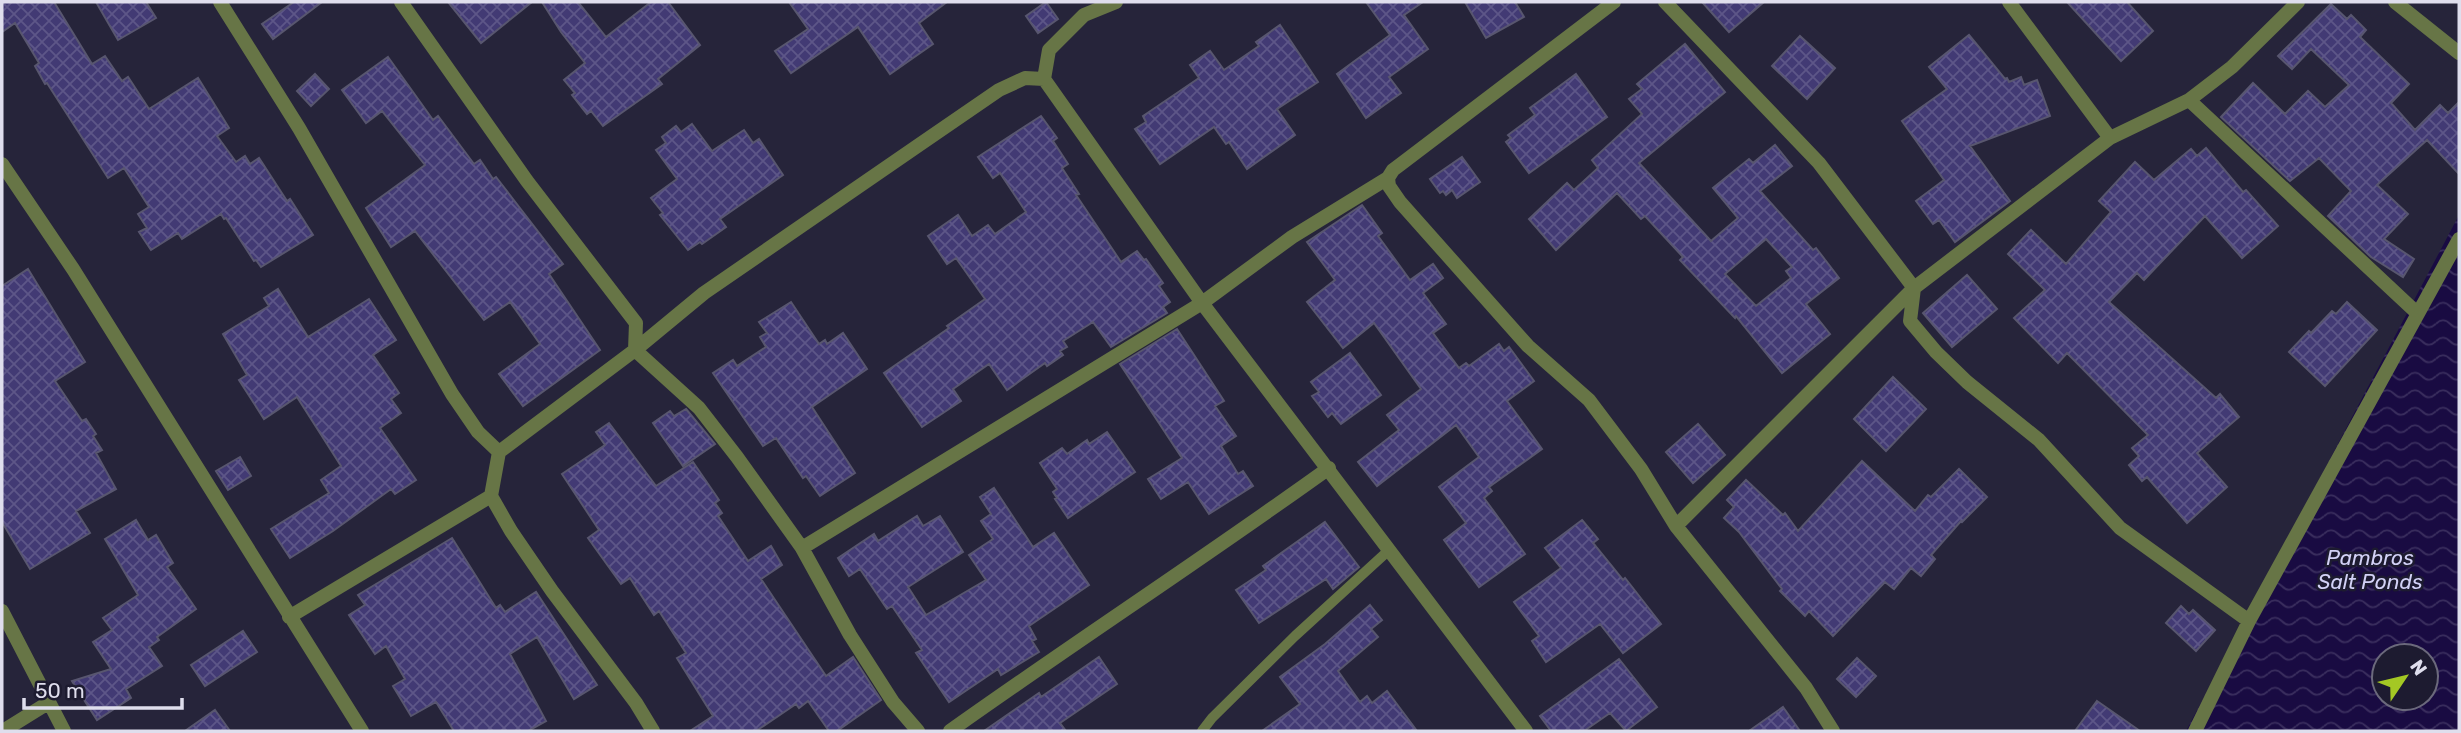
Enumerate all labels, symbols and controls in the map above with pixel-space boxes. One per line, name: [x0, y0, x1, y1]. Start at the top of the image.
water label: Pambros Salt Ponds: [2317, 545, 2423, 594]
north arrow: [2370, 642, 2440, 712]
text: N: [2405, 655, 2432, 680]
scale bar: [24, 666, 182, 710]
text: 50 m: [35, 678, 85, 703]

